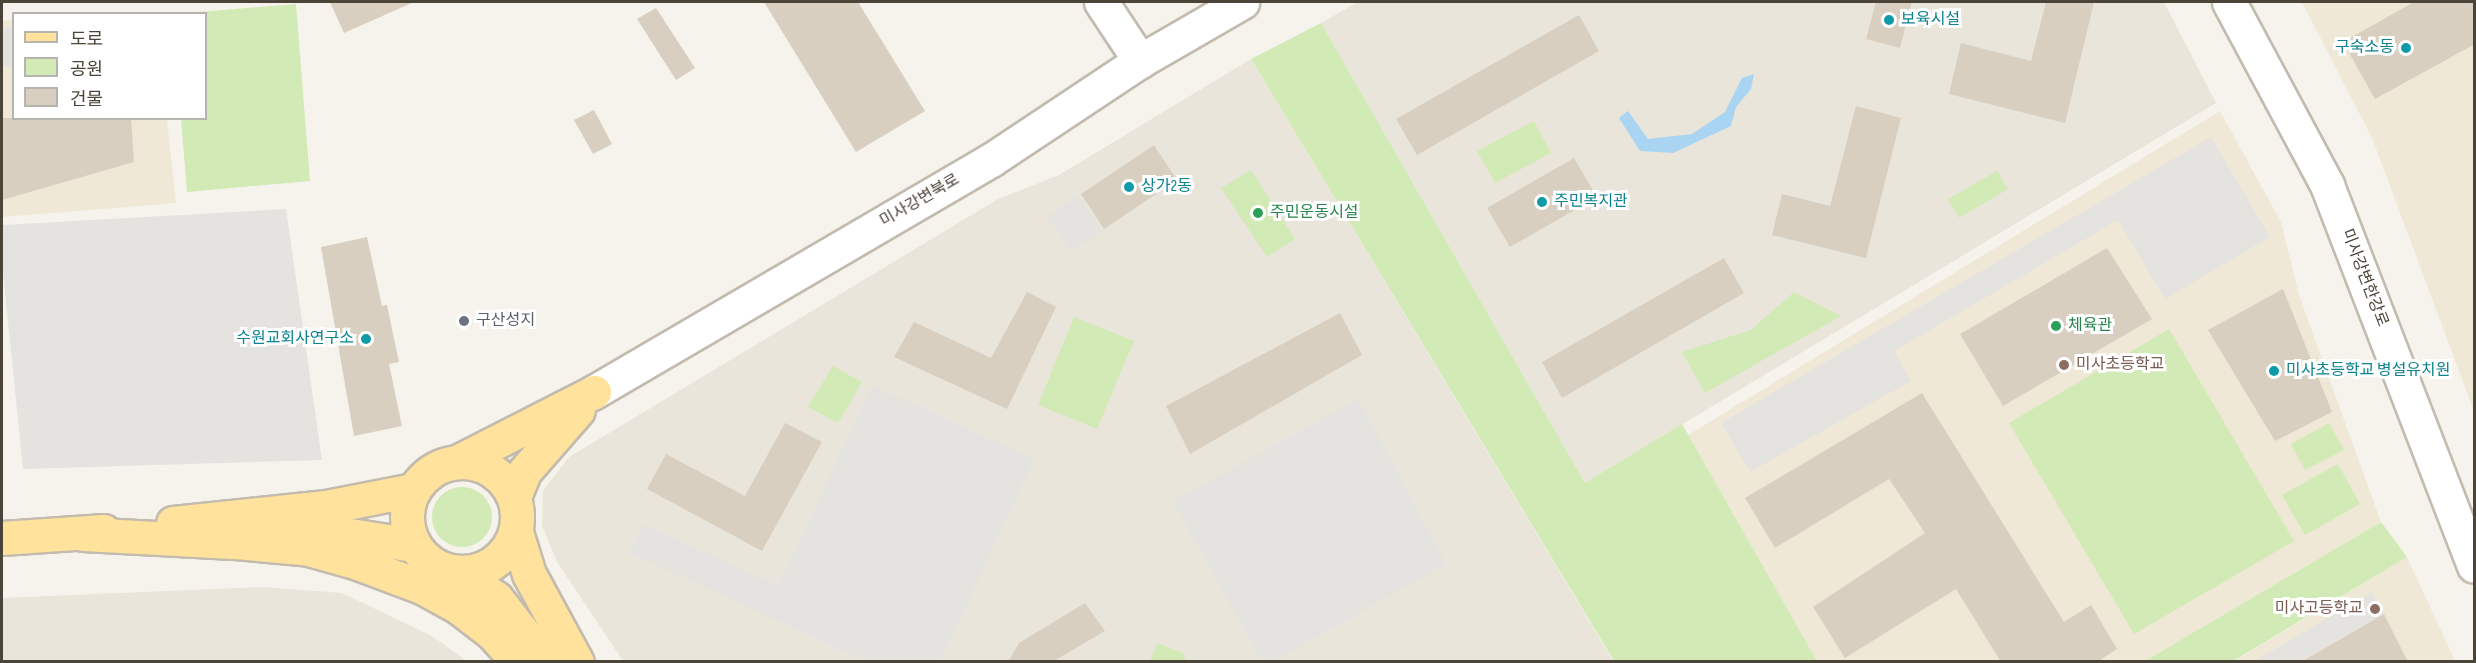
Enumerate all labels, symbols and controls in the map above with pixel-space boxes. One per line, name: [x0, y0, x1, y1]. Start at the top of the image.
place label: 보육시설: [1901, 10, 1960, 30]
legend: [12, 12, 207, 120]
marker: 보육시설: [1882, 13, 1896, 27]
text: 도로: [70, 29, 103, 50]
place label: 구숙소동: [2335, 38, 2394, 58]
marker: 구숙소동: [2399, 41, 2413, 55]
text: 공원: [70, 59, 103, 80]
text: 건물: [70, 89, 103, 110]
street label: 미사강변북로: [877, 171, 963, 231]
place label: 상가2동: [1141, 177, 1192, 197]
marker: 상가2동: [1122, 180, 1136, 194]
place label: 주민복지관: [1554, 192, 1628, 212]
marker: 주민복지관: [1535, 195, 1549, 209]
place label: 주민운동시설: [1270, 203, 1358, 223]
marker: 주민운동시설: [1251, 206, 1265, 220]
street label: 미사강변한강로: [2337, 226, 2391, 330]
place label: 구산성지: [476, 311, 535, 331]
marker: 구산성지: [457, 314, 471, 328]
place label: 체육관: [2068, 316, 2112, 336]
marker: 체육관: [2049, 319, 2063, 333]
place label: 수원교회사연구소: [236, 329, 354, 349]
marker: 수원교회사연구소: [359, 332, 373, 346]
place label: 미사초등학교: [2076, 355, 2164, 375]
marker: 미사초등학교: [2057, 358, 2071, 372]
place label: 미사초등학교 병설유치원: [2286, 361, 2450, 381]
marker: 미사초등학교 병설유치원: [2267, 364, 2281, 378]
place label: 미사고등학교: [2275, 599, 2363, 619]
marker: 미사고등학교: [2368, 602, 2382, 616]

